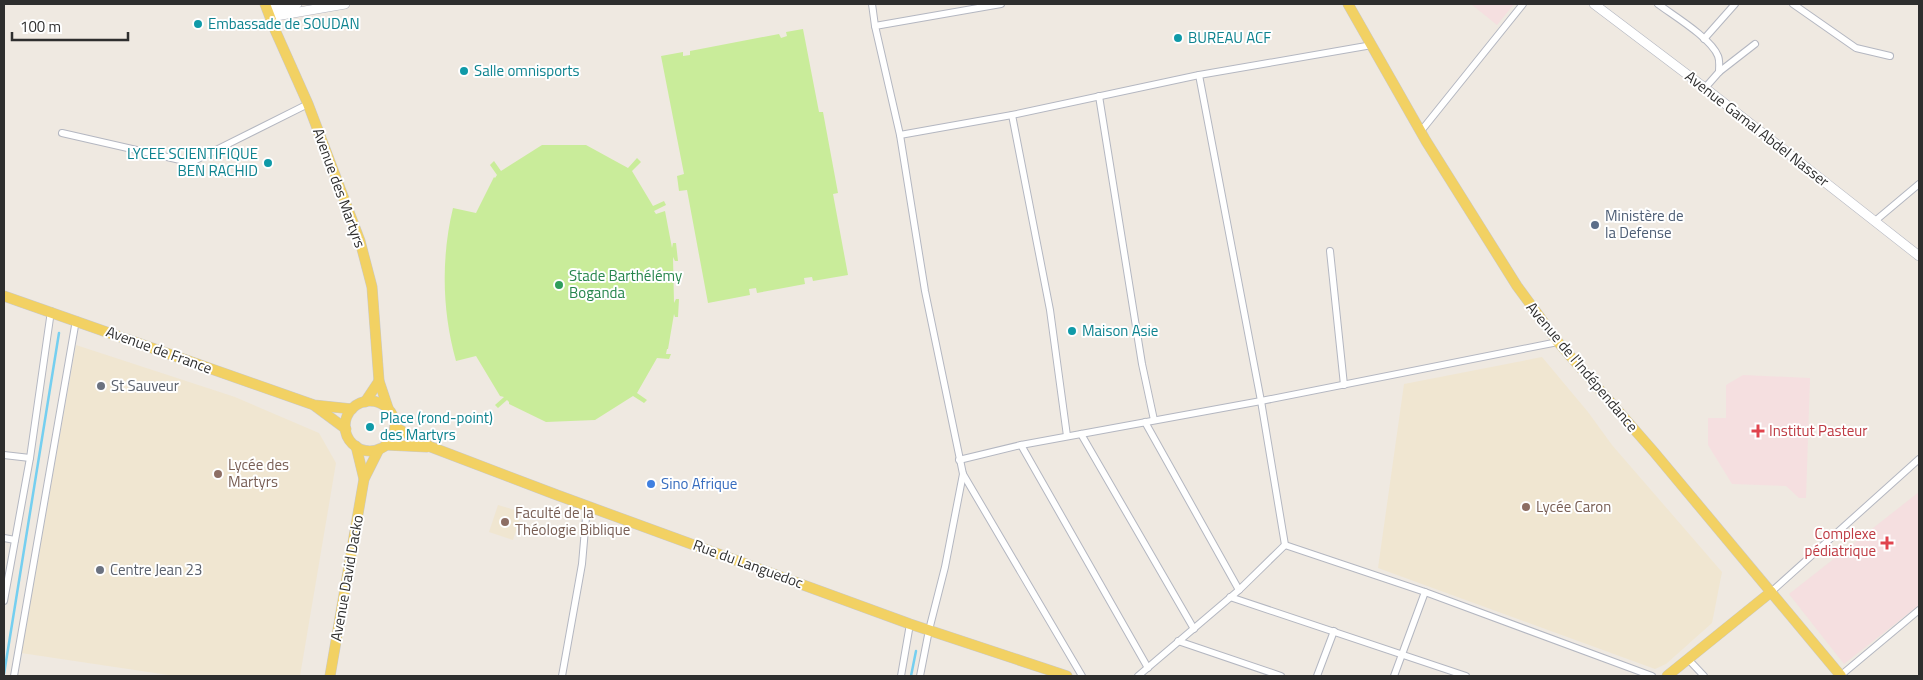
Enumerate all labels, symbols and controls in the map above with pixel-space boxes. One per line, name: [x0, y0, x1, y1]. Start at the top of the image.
scale bar: [12, 10, 129, 42]
place label: Embassade de SOUDAN: [208, 12, 360, 35]
text: 100 m: [20, 15, 61, 38]
marker: Embassade de SOUDAN: [192, 18, 204, 30]
place label: BUREAU ACF: [1188, 26, 1271, 49]
marker: BUREAU ACF: [1172, 32, 1184, 44]
place label: Salle omnisports: [474, 59, 580, 82]
marker: Salle omnisports: [458, 65, 470, 77]
street label: Avenue Gamal Abdel Nasser: [1680, 65, 1834, 192]
street label: Avenue des Martyrs: [307, 125, 372, 251]
place label: LYCEE SCIENTIFIQUE BEN RACHID: [127, 142, 258, 182]
marker: LYCEE SCIENTIFIQUE BEN RACHID: [262, 157, 274, 169]
place label: Ministère de la Defense: [1605, 204, 1683, 244]
marker: Ministère de la Defense: [1589, 219, 1601, 231]
place label: Stade Barthélémy Boganda: [569, 264, 682, 304]
marker: Stade Barthélémy Boganda: [553, 279, 565, 291]
street label: Avenue de l'Indépendance: [1521, 296, 1644, 437]
place label: Maison Asie: [1082, 319, 1158, 342]
street label: Avenue de France: [103, 320, 215, 379]
marker: Maison Asie: [1066, 325, 1078, 337]
place label: St Sauveur: [111, 374, 179, 397]
marker: St Sauveur: [95, 380, 107, 392]
place label: Place (rond-point) des Martyrs: [380, 406, 493, 446]
place label: Institut Pasteur: [1769, 419, 1867, 442]
marker: Place (rond-point) des Martyrs: [364, 421, 376, 433]
marker: Institut Pasteur: [1751, 424, 1765, 438]
place label: Lycée des Martyrs: [228, 453, 289, 493]
marker: Lycée des Martyrs: [212, 468, 224, 480]
place label: Sino Afrique: [661, 472, 737, 495]
marker: Sino Afrique: [645, 478, 657, 490]
place label: Lycée Caron: [1536, 495, 1611, 518]
place label: Faculté de la Théologie Biblique: [515, 501, 630, 541]
marker: Lycée Caron: [1520, 501, 1532, 513]
street label: Avenue David Dacko: [324, 513, 369, 643]
marker: Faculté de la Théologie Biblique: [499, 516, 511, 528]
place label: Complexe pédiatrique: [1805, 522, 1876, 562]
street label: Rue du Languedoc: [690, 533, 806, 594]
marker: Complexe pédiatrique: [1880, 536, 1894, 550]
place label: Centre Jean 23: [110, 558, 202, 581]
marker: Centre Jean 23: [94, 564, 106, 576]

